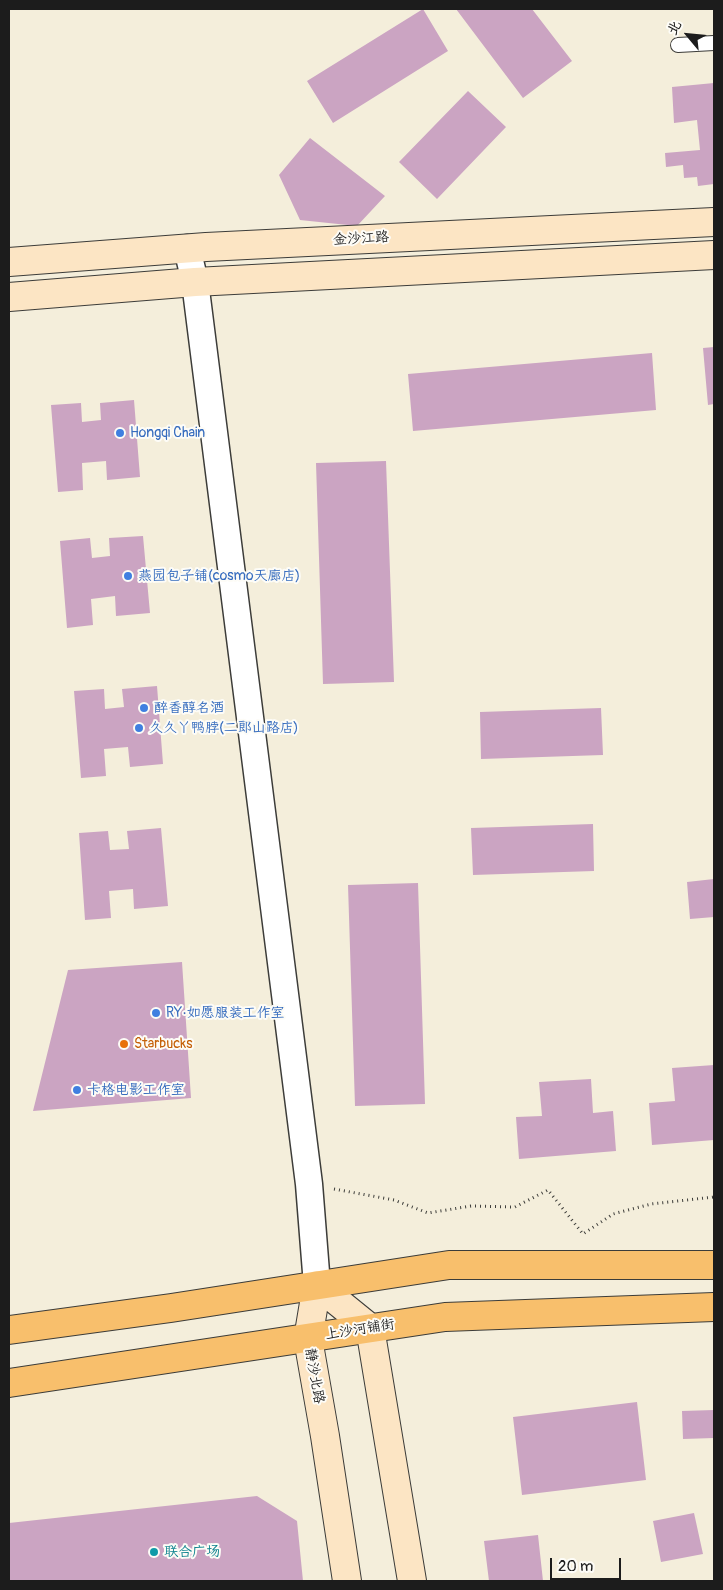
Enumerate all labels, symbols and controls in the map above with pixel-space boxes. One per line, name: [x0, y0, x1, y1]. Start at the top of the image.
north arrow: [663, 10, 713, 60]
text: 北: [664, 18, 685, 38]
street label: 金沙江路: [333, 229, 389, 249]
place label: Hongqi Chain: [130, 425, 205, 441]
marker: Hongqi Chain: [114, 427, 126, 439]
place label: 燕园包子铺(cosmo天廊店): [138, 568, 300, 584]
marker: 燕园包子铺(cosmo天廊店): [122, 570, 134, 582]
place label: 醉香醇名酒: [154, 700, 224, 716]
marker: 醉香醇名酒: [138, 702, 150, 714]
place label: 久久丫鸭脖(二郎山路店): [149, 720, 298, 736]
marker: 久久丫鸭脖(二郎山路店): [133, 722, 145, 734]
place label: RY·如愿服装工作室: [166, 1005, 285, 1021]
marker: RY·如愿服装工作室: [150, 1007, 162, 1019]
place label: Starbucks: [134, 1036, 192, 1052]
marker: Starbucks: [118, 1038, 130, 1050]
place label: 卡格电影工作室: [87, 1082, 185, 1098]
marker: 卡格电影工作室: [71, 1084, 83, 1096]
street label: 上沙河铺街: [324, 1316, 396, 1344]
street label: 静沙北路: [301, 1347, 327, 1405]
place label: 联合广场: [164, 1544, 220, 1560]
marker: 联合广场: [148, 1546, 160, 1558]
scale bar: [553, 1548, 624, 1580]
text: 20 m: [558, 1557, 593, 1576]

